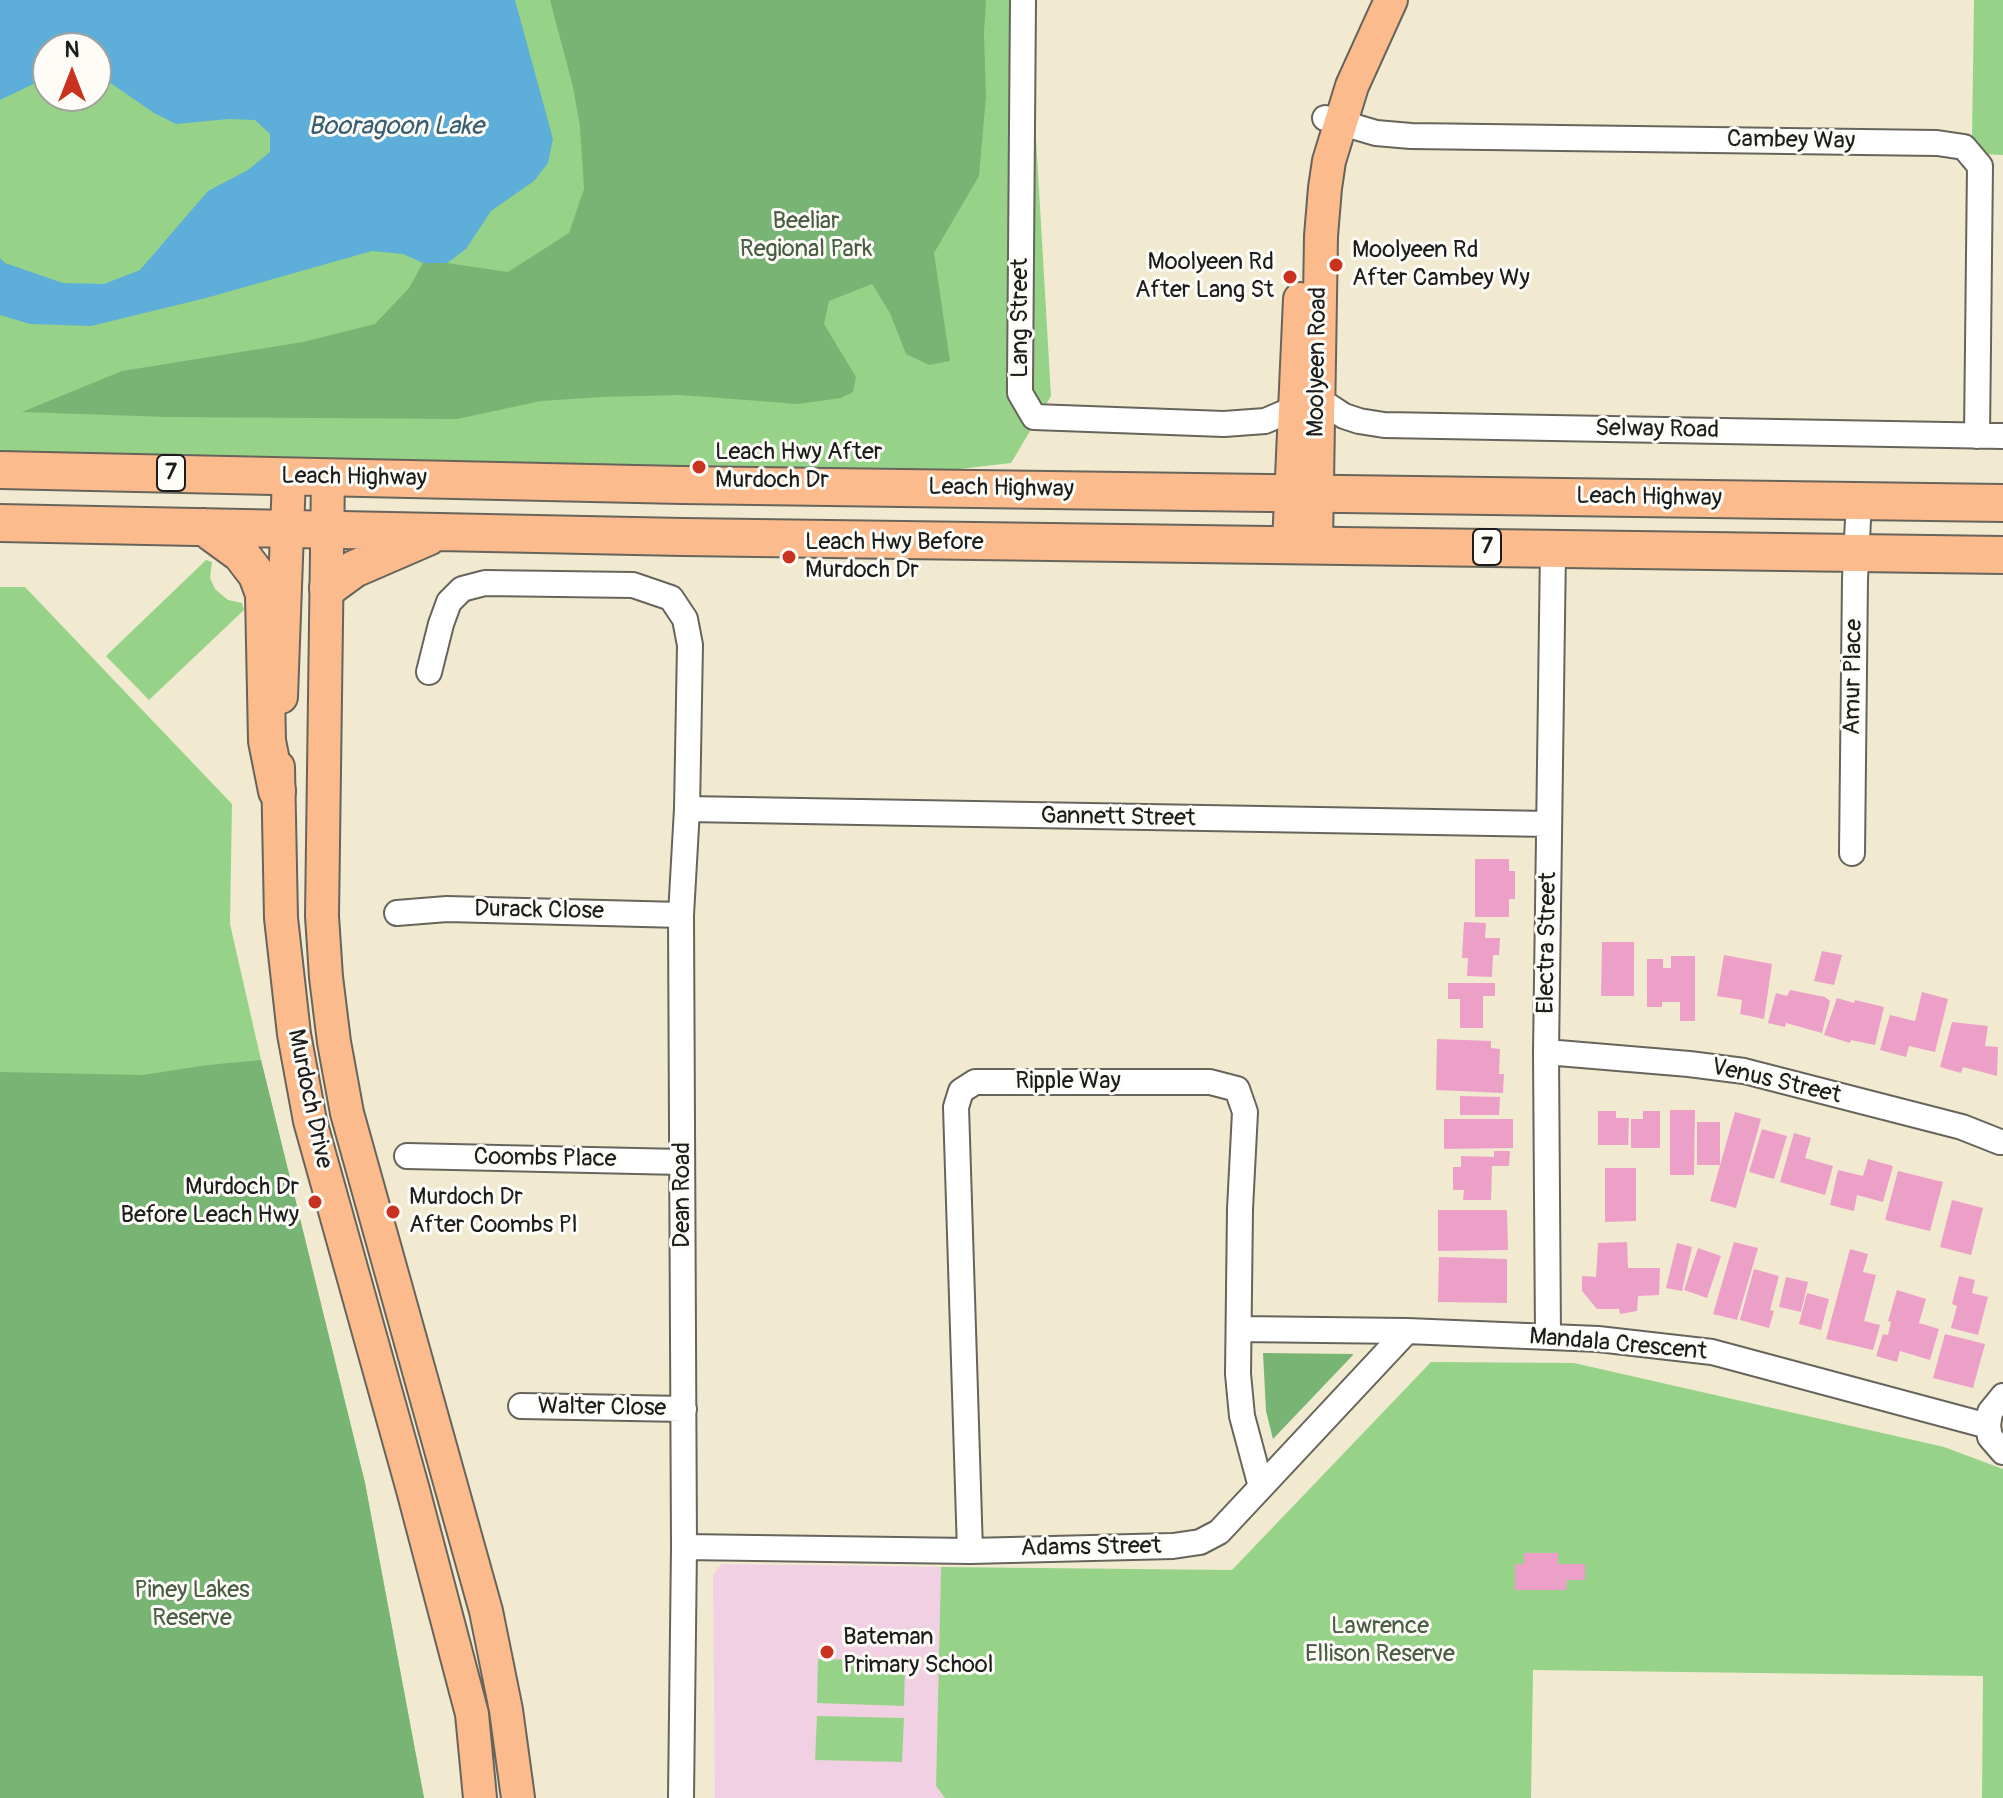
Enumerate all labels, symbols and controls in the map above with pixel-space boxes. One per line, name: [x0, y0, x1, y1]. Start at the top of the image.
north arrow: [32, 32, 112, 112]
text: N: [65, 36, 79, 64]
water label: Booragoon Lake: [308, 111, 484, 143]
street label: Cambey Way: [1727, 125, 1855, 157]
park label: Beeliar Regional Park: [740, 208, 872, 264]
place label: Moolyeen Rd After Cambey Wy: [1352, 237, 1530, 293]
place label: Moolyeen Rd After Lang St: [1135, 249, 1274, 305]
marker: Moolyeen Rd After Cambey Wy: [1327, 256, 1345, 274]
street label: Lang Street: [1007, 258, 1035, 378]
marker: Moolyeen Rd After Lang St: [1281, 268, 1299, 286]
street label: Moolyeen Road: [1302, 287, 1334, 437]
street label: Selway Road: [1595, 415, 1719, 445]
place label: Leach Hwy After Murdoch Dr: [715, 439, 882, 495]
road number: 7: [157, 455, 185, 491]
marker: Leach Hwy After Murdoch Dr: [690, 458, 708, 476]
street label: Leach Highway: [281, 462, 427, 494]
street label: Leach Highway: [928, 473, 1074, 505]
street label: Leach Highway: [1576, 482, 1722, 514]
place label: Leach Hwy Before Murdoch Dr: [805, 529, 984, 585]
road number: 7: [1473, 529, 1501, 565]
marker: Leach Hwy Before Murdoch Dr: [780, 548, 798, 566]
street label: Amur Place: [1839, 619, 1869, 735]
street label: Gannett Street: [1040, 802, 1196, 834]
street label: Electra Street: [1532, 872, 1564, 1014]
street label: Durack Close: [474, 895, 604, 927]
street label: Murdoch Drive: [280, 1027, 338, 1171]
street label: Venus Street: [1708, 1053, 1844, 1111]
street label: Ripple Way: [1015, 1068, 1121, 1096]
street label: Dean Road: [669, 1142, 697, 1248]
street label: Coombs Place: [473, 1143, 617, 1175]
place label: Murdoch Dr Before Leach Hwy: [120, 1174, 299, 1230]
place label: Murdoch Dr After Coombs Pl: [409, 1184, 577, 1240]
marker: Murdoch Dr Before Leach Hwy: [306, 1193, 324, 1211]
marker: Murdoch Dr After Coombs Pl: [384, 1203, 402, 1221]
street label: Mandala Crescent: [1528, 1323, 1708, 1367]
street label: Walter Close: [537, 1392, 667, 1424]
street label: Adams Street: [1021, 1532, 1161, 1564]
park label: Piney Lakes Reserve: [134, 1577, 250, 1633]
park label: Lawrence Ellison Reserve: [1305, 1613, 1455, 1669]
place label: Bateman Primary School: [843, 1624, 993, 1680]
marker: Bateman Primary School: [818, 1643, 836, 1661]

